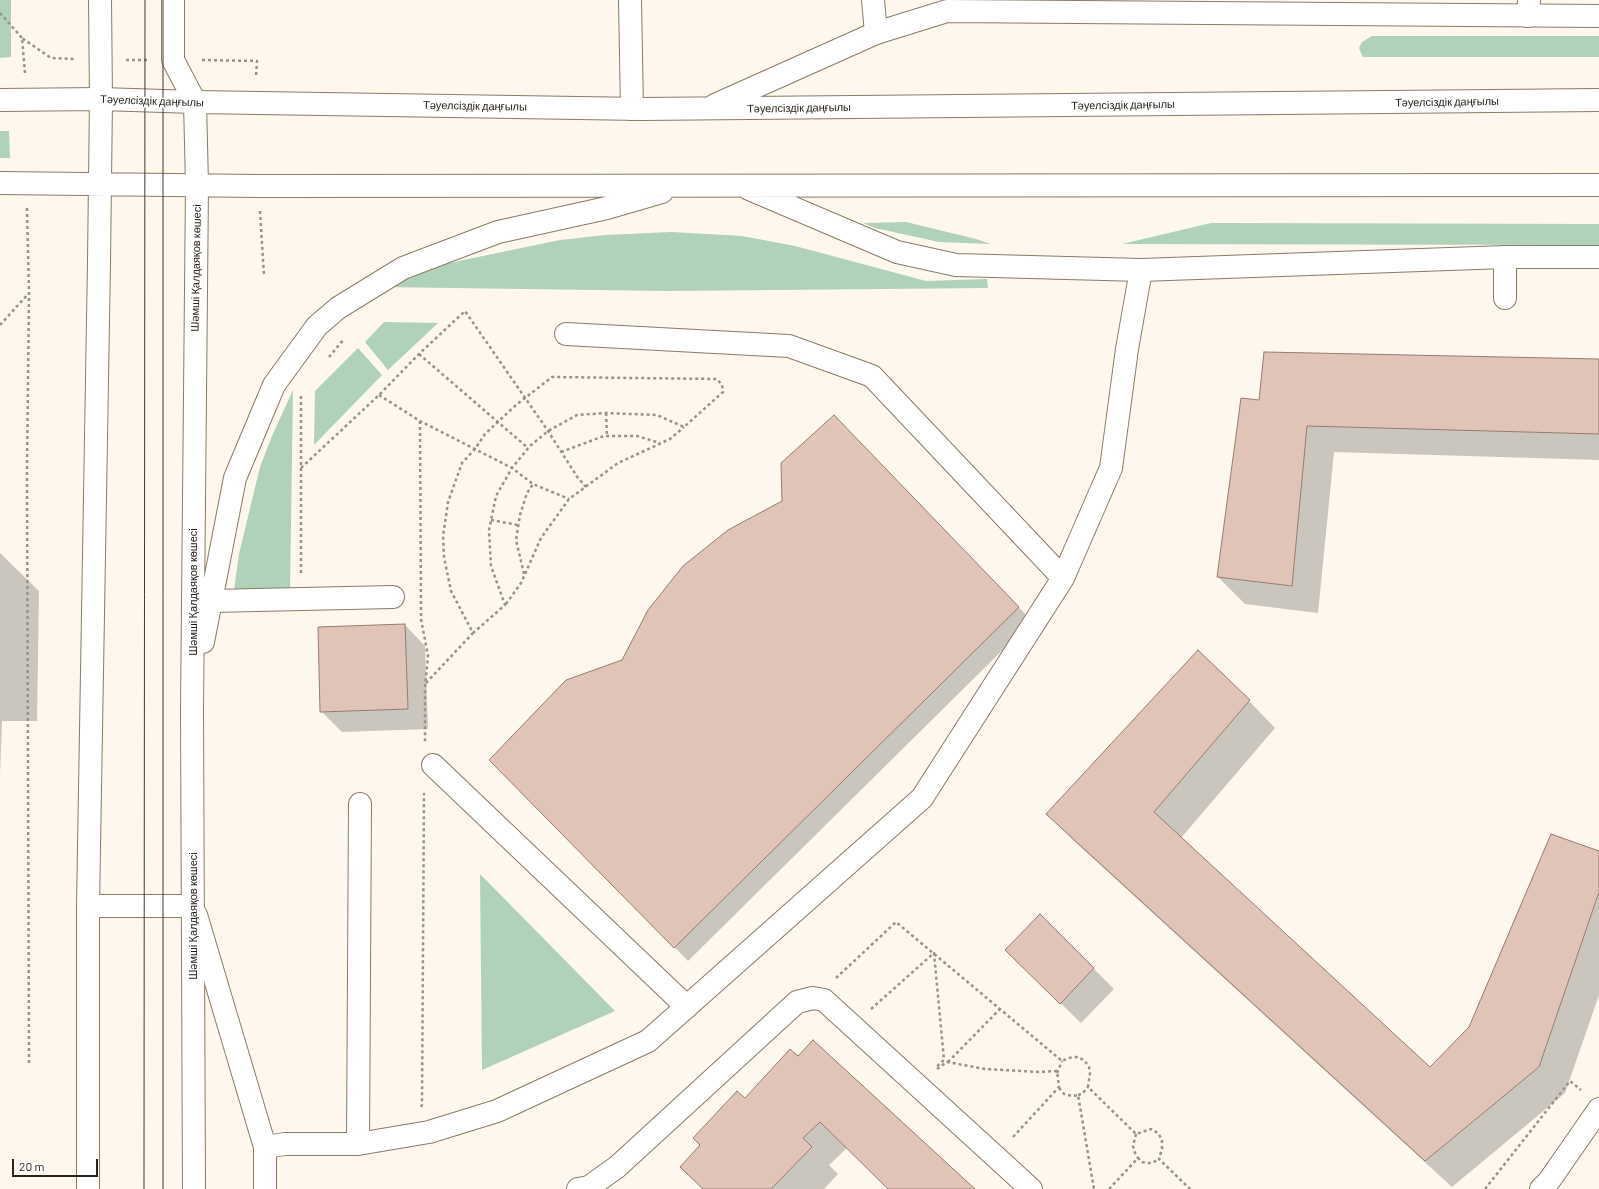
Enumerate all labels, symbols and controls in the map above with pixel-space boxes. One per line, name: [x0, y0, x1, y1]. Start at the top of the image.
street label: Тәуелсіздік даңғылы: [100, 93, 204, 109]
street label: Тәуелсіздік даңғылы: [1395, 94, 1499, 110]
street label: Тәуелсіздік даңғылы: [1071, 97, 1175, 113]
street label: Тәуелсіздік даңғылы: [423, 98, 527, 114]
street label: Тәуелсіздік даңғылы: [747, 100, 851, 116]
street label: Шәмші Қалдаяқов көшесі: [188, 204, 204, 332]
street label: Шәмші Қалдаяқов көшесі: [186, 528, 200, 656]
street label: Шәмші Қалдаяқов көшесі: [186, 852, 200, 980]
scale bar: [14, 1151, 100, 1177]
text: 20 m: [19, 1159, 45, 1173]

